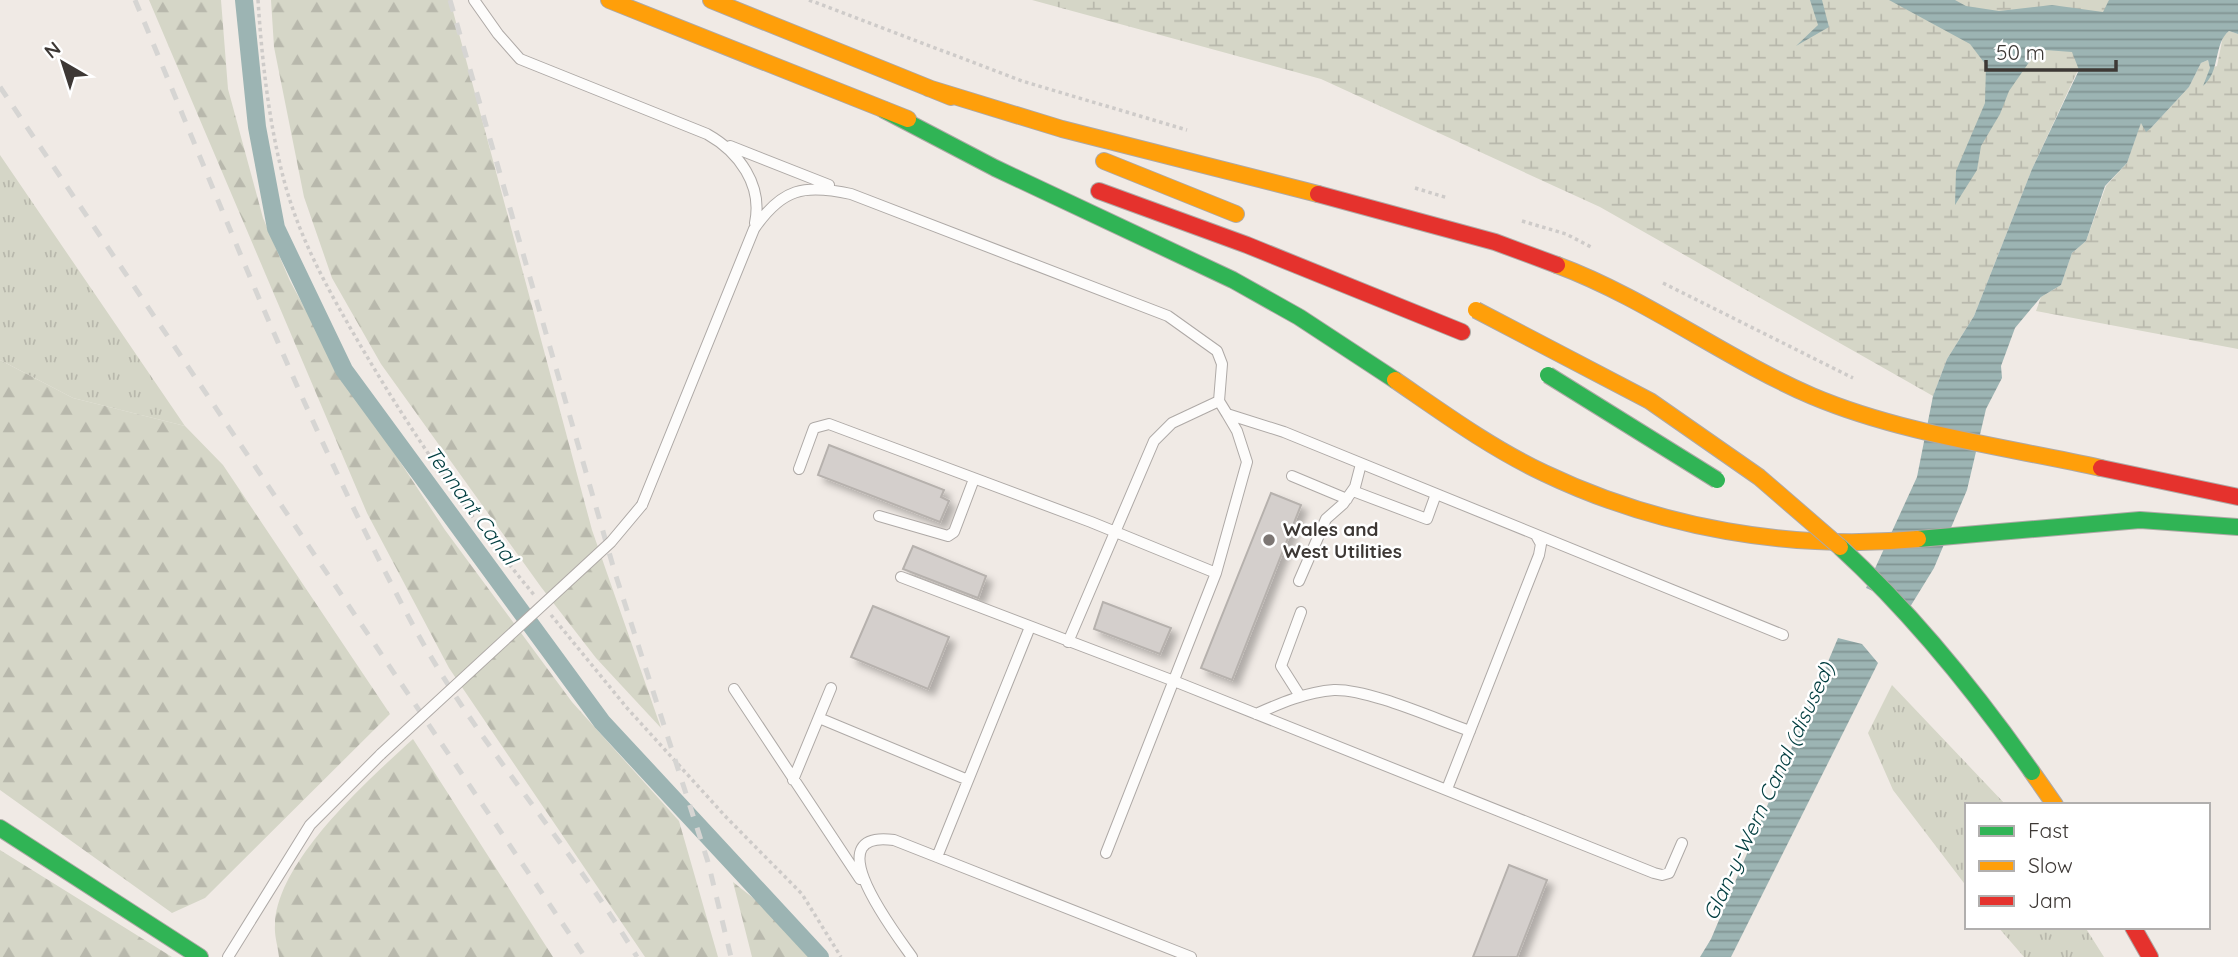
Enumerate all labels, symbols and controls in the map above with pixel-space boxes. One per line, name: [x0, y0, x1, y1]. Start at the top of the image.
north arrow: [28, 28, 98, 98]
scale bar: [1986, 28, 2116, 72]
text: N: [39, 36, 65, 64]
text: 50 m: [1996, 39, 2045, 65]
water label: Tennant Canal: [420, 441, 525, 571]
place label: Wales and West Utilities: [1283, 517, 1402, 563]
marker: Wales and West Utilities: [1261, 532, 1277, 548]
water label: Glan-y-Wern Canal (disused): [1697, 657, 1840, 924]
legend: [1965, 803, 2210, 929]
text: Fast: [2028, 817, 2069, 843]
text: Slow: [2028, 852, 2073, 878]
text: Jam: [2028, 887, 2072, 913]

